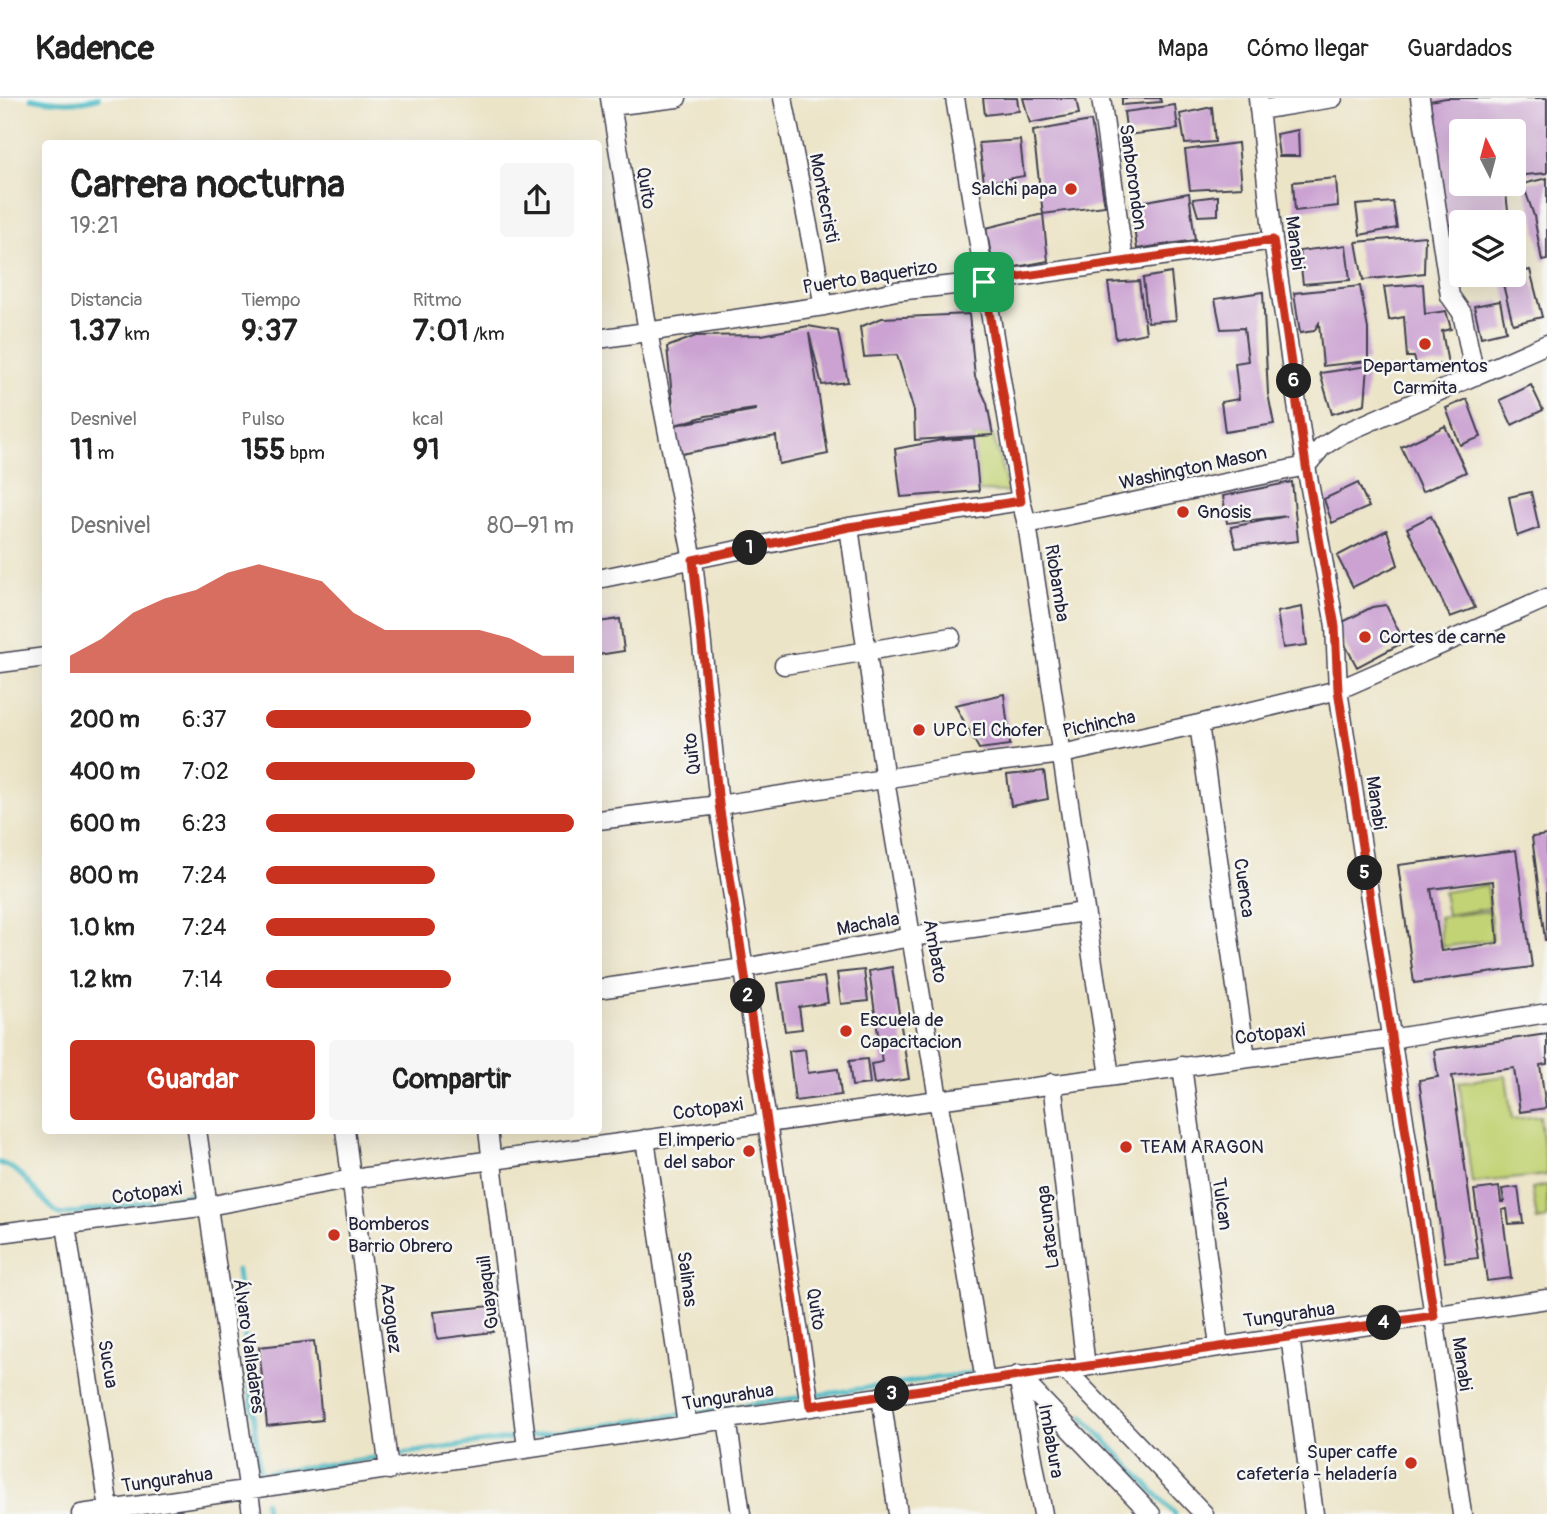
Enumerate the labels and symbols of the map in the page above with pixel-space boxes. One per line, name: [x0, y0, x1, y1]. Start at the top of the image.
north arrow: [1449, 119, 1526, 196]
street label: Sanborondon: [1114, 123, 1152, 231]
street label: Montecristi: [804, 151, 844, 245]
street label: Quito: [631, 165, 661, 211]
place label: Salchi papa: [971, 177, 1057, 201]
marker: Salchi papa: [1063, 181, 1079, 197]
street label: Manabi: [1280, 215, 1310, 271]
pin: [954, 252, 1014, 312]
street label: Puerto Baquerizo: [801, 255, 939, 299]
marker: Departamentos Carmita: [1417, 336, 1433, 352]
place label: Departamentos Carmita: [1362, 354, 1488, 400]
pin: 6: [1276, 364, 1312, 398]
street label: Washington Mason: [1117, 441, 1269, 495]
place label: Gnosis: [1197, 500, 1252, 524]
marker: Gnosis: [1175, 504, 1191, 520]
pin: 1: [732, 531, 768, 566]
street label: Riobamba: [1039, 543, 1075, 623]
place label: Cortes de carne: [1379, 625, 1506, 649]
marker: Cortes de carne: [1357, 629, 1373, 645]
street label: Pichincha: [1060, 705, 1138, 743]
place label: UPC El Chofer: [933, 718, 1044, 742]
marker: UPC El Chofer: [911, 722, 927, 738]
street label: Quito: [678, 732, 706, 776]
street label: Manabi: [1360, 774, 1392, 832]
pin: 5: [1348, 856, 1382, 890]
street label: Cuenca: [1228, 857, 1260, 919]
street label: Machala: [835, 907, 901, 941]
street label: Ambato: [918, 917, 952, 985]
pin: 2: [730, 978, 766, 1014]
place label: Escuela de Capacitacion: [860, 1008, 962, 1054]
street label: Cotopaxi: [1233, 1018, 1307, 1050]
marker: Escuela de Capacitacion: [838, 1023, 854, 1039]
street label: Cotopaxi: [671, 1092, 745, 1126]
place label: El imperio del sabor: [658, 1128, 735, 1174]
place label: TEAM ARAGON: [1140, 1135, 1264, 1159]
marker: TEAM ARAGON: [1118, 1139, 1134, 1155]
marker: El imperio del sabor: [741, 1143, 757, 1159]
street label: Cotopaxi: [110, 1176, 184, 1210]
street label: Tulcan: [1206, 1176, 1238, 1232]
street label: Latacunga: [1031, 1184, 1065, 1270]
place label: Bomberos Barrio Obrero: [348, 1212, 453, 1258]
marker: Bomberos Barrio Obrero: [326, 1227, 342, 1243]
street label: Salinas: [671, 1250, 703, 1309]
street label: Guayaquil: [472, 1254, 504, 1330]
street label: Álvaro Valladares: [228, 1277, 270, 1415]
street label: Azoguez: [375, 1281, 407, 1355]
street label: Quito: [801, 1286, 831, 1332]
street label: Tungurahua: [1242, 1297, 1337, 1333]
pin: 4: [1366, 1306, 1402, 1340]
street label: Manabi: [1446, 1335, 1478, 1393]
street label: Sucua: [92, 1338, 124, 1390]
pin: 3: [874, 1376, 910, 1412]
street label: Tungurahua: [681, 1378, 776, 1416]
street label: Imbabura: [1033, 1402, 1069, 1480]
place label: Super caffe cafetería - heladería: [1237, 1440, 1398, 1486]
marker: Super caffe cafetería - heladería: [1403, 1455, 1419, 1471]
street label: Tungurahua: [120, 1462, 215, 1498]

